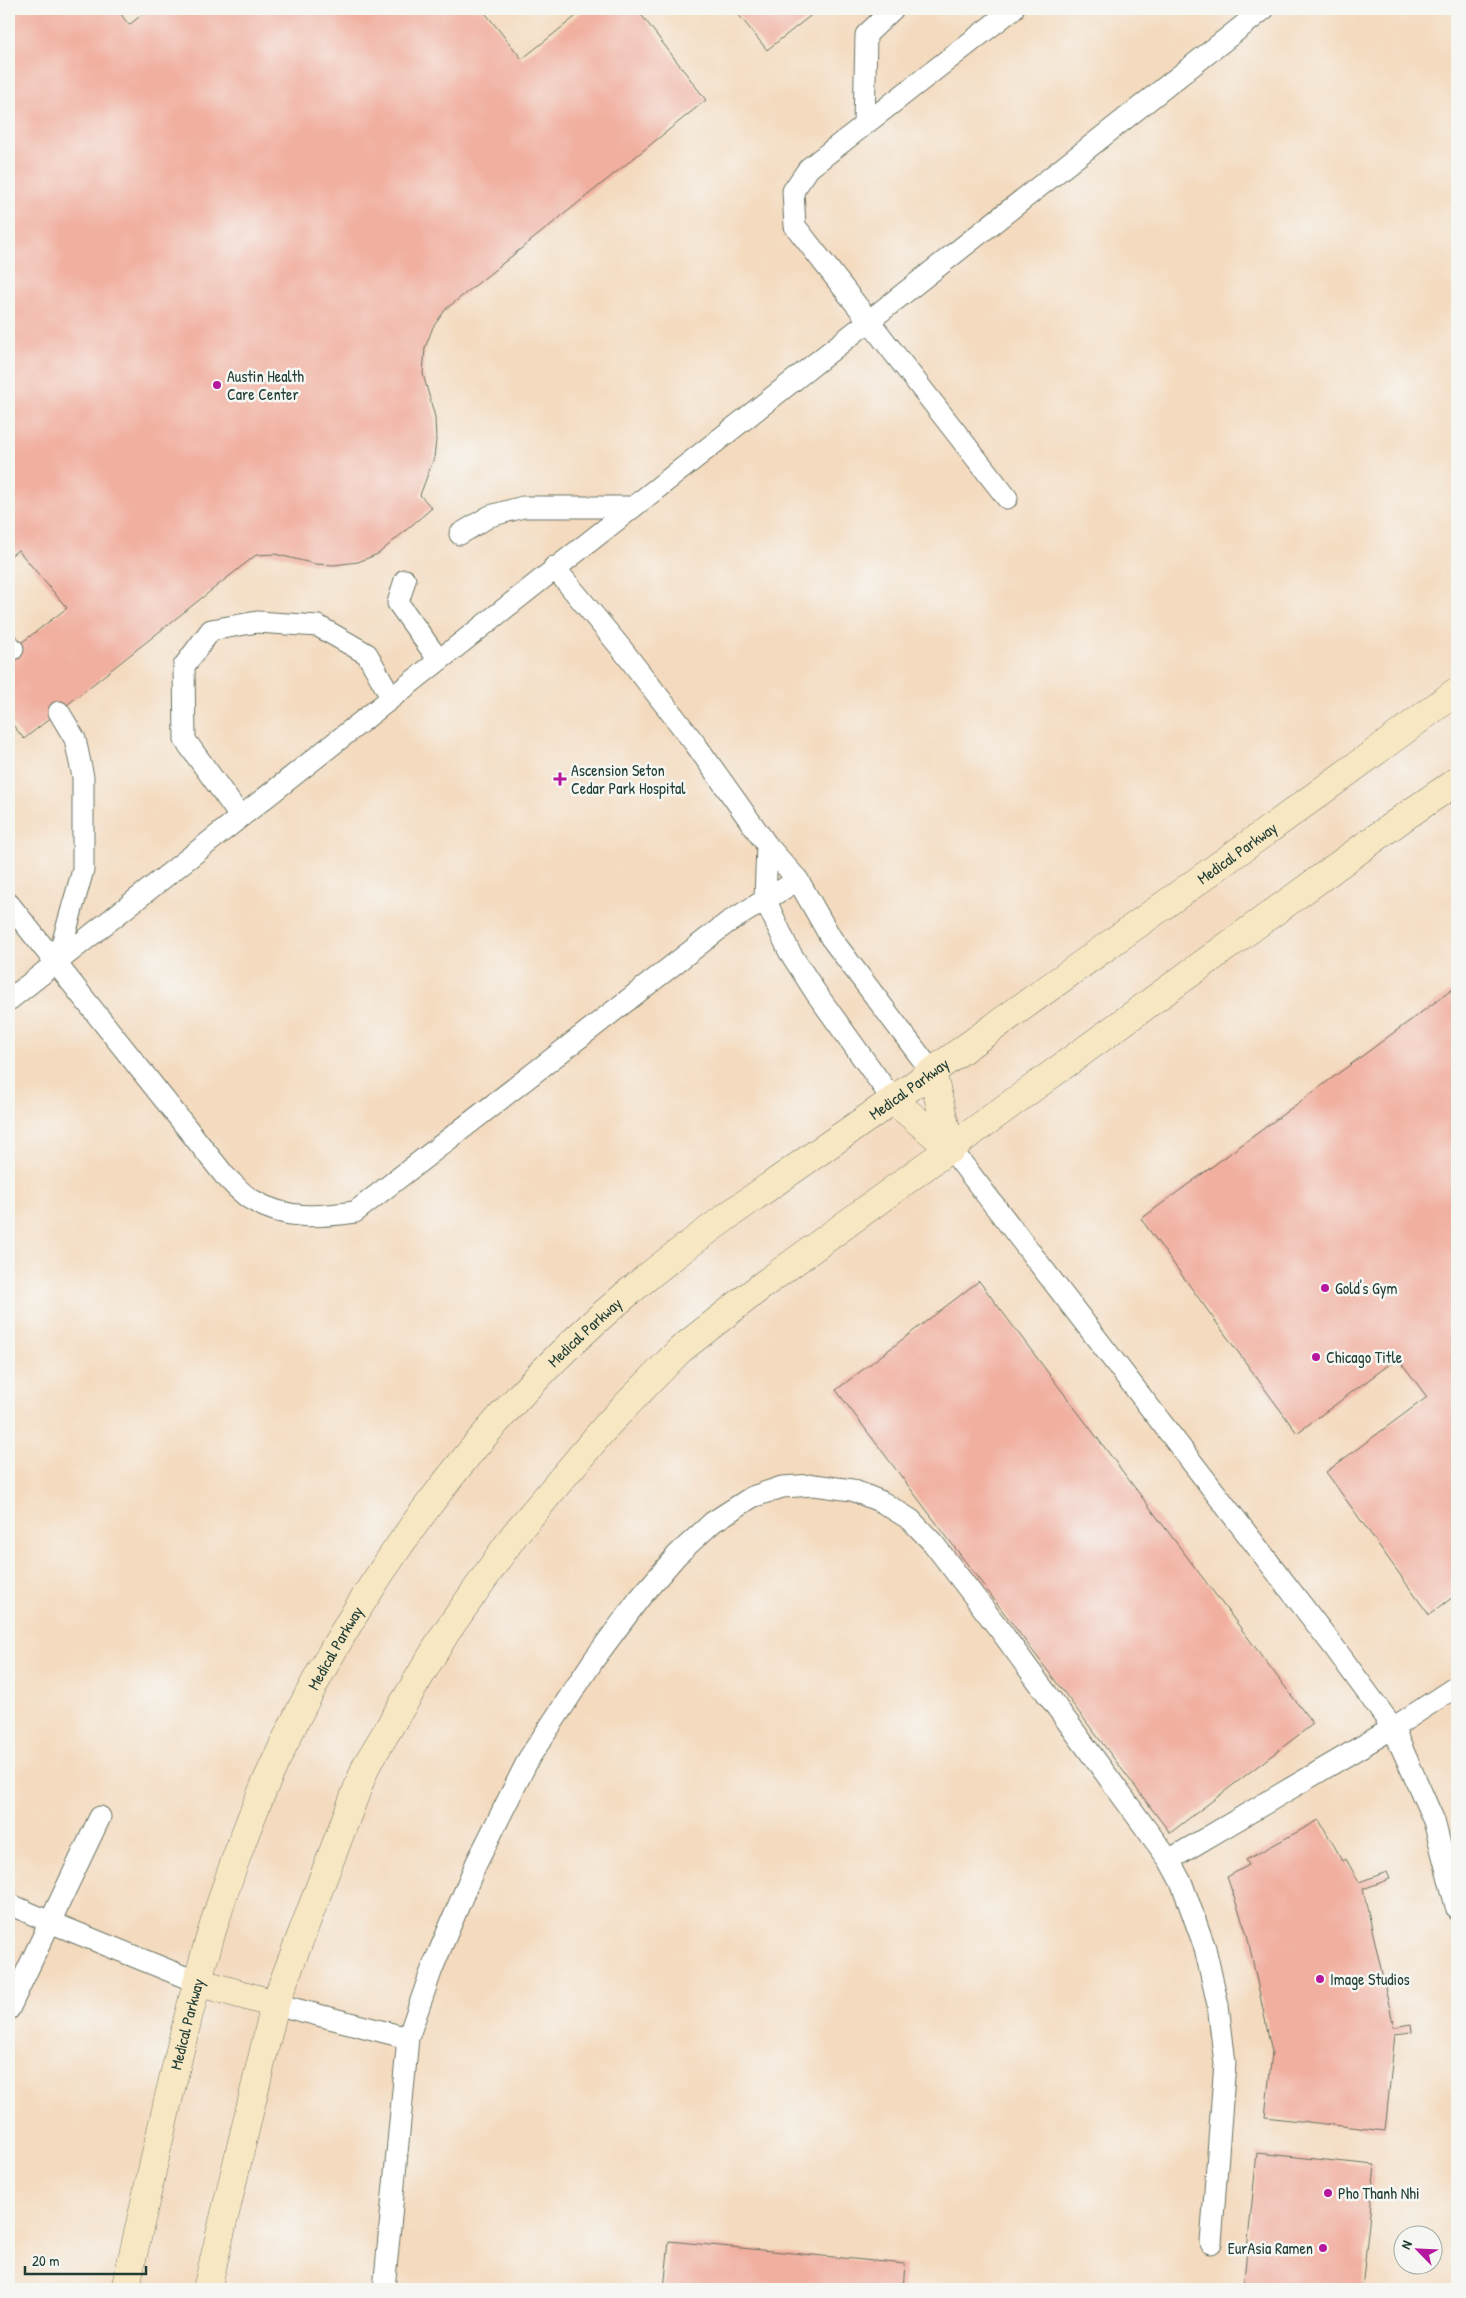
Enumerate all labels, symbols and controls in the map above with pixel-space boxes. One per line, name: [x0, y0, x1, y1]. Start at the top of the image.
place label: Austin Health Care Center: [227, 365, 304, 405]
marker: Austin Health Care Center: [211, 379, 223, 391]
place label: Ascension Seton Cedar Park Hospital: [571, 759, 686, 799]
marker: Ascension Seton Cedar Park Hospital: [553, 772, 567, 786]
street label: Medical Parkway: [1193, 816, 1281, 889]
street label: Medical Parkway: [864, 1052, 953, 1125]
place label: Gold's Gym: [1335, 1277, 1398, 1299]
marker: Gold's Gym: [1319, 1282, 1331, 1294]
street label: Medical Parkway: [543, 1292, 626, 1372]
place label: Chicago Title: [1326, 1346, 1403, 1368]
marker: Chicago Title: [1310, 1351, 1322, 1363]
street label: Medical Parkway: [302, 1602, 368, 1694]
place label: Image Studios: [1330, 1968, 1410, 1990]
marker: Image Studios: [1314, 1973, 1326, 1985]
street label: Medical Parkway: [164, 1976, 209, 2072]
place label: Pho Thanh Nhi: [1338, 2182, 1419, 2204]
marker: Pho Thanh Nhi: [1322, 2187, 1334, 2199]
north arrow: [1394, 2226, 1444, 2276]
place label: EurAsia Ramen: [1228, 2237, 1313, 2259]
text: N: [1395, 2237, 1416, 2252]
marker: EurAsia Ramen: [1317, 2242, 1329, 2254]
scale bar: [25, 2243, 146, 2275]
text: 20 m: [32, 2250, 59, 2271]

